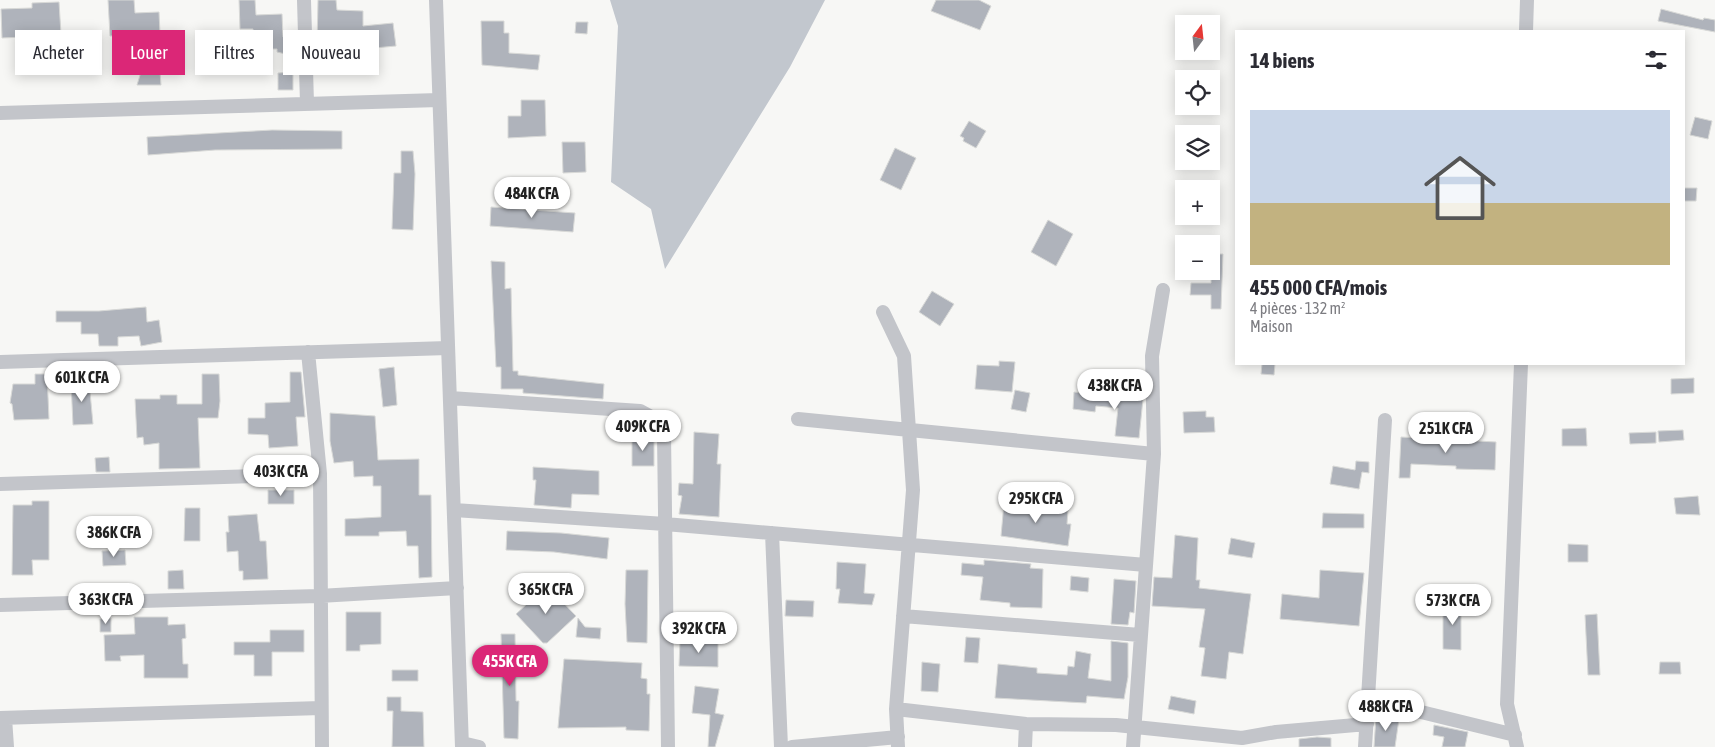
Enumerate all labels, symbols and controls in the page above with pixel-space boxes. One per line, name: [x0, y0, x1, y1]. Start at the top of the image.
north arrow: [1175, 15, 1220, 60]
map controls: [1175, 15, 1220, 280]
chip: Acheter: [15, 30, 102, 75]
chip: Louer: [112, 30, 185, 75]
chip: Filtres: [195, 30, 273, 75]
chip: Nouveau: [283, 30, 379, 75]
icon: filters: [1642, 46, 1670, 74]
text: 14 biens: [1250, 48, 1315, 72]
button: locate: [1175, 70, 1220, 115]
button: layers: [1175, 125, 1220, 170]
icon: home: [1415, 143, 1505, 233]
pin: 484K CFA: [480, 176, 584, 219]
button: +: [1175, 180, 1220, 225]
text: 484K CFA: [505, 184, 559, 202]
button: −: [1175, 235, 1220, 280]
text: 455 000 CFA/mois: [1250, 275, 1387, 299]
text: 4 pièces · 132 m²: [1250, 299, 1346, 317]
text: Maison: [1250, 317, 1293, 335]
pin: 601K CFA: [30, 360, 134, 403]
text: 601K CFA: [55, 368, 109, 386]
pin: 438K CFA: [1063, 368, 1167, 411]
text: 438K CFA: [1088, 376, 1142, 394]
pin: 409K CFA: [591, 410, 695, 452]
pin: 251K CFA: [1394, 412, 1498, 454]
text: 409K CFA: [616, 417, 670, 435]
text: 251K CFA: [1419, 419, 1473, 437]
pin: 403K CFA: [229, 454, 333, 497]
text: 403K CFA: [254, 462, 308, 480]
pin: 295K CFA: [984, 482, 1088, 524]
text: 295K CFA: [1009, 489, 1063, 507]
pin: 386K CFA: [62, 516, 166, 558]
text: 386K CFA: [87, 523, 141, 541]
pin: 365K CFA: [494, 572, 598, 615]
text: 365K CFA: [519, 580, 573, 598]
pin: 363K CFA: [54, 582, 158, 625]
pin: 573K CFA: [1401, 584, 1505, 626]
text: 363K CFA: [79, 590, 133, 608]
text: 573K CFA: [1426, 591, 1480, 609]
pin: 392K CFA: [647, 612, 751, 654]
text: 392K CFA: [672, 619, 726, 637]
pin: 455K CFA: [458, 644, 562, 687]
text: 455K CFA: [483, 652, 537, 670]
pin: 488K CFA: [1334, 690, 1438, 732]
text: 488K CFA: [1359, 697, 1413, 715]

